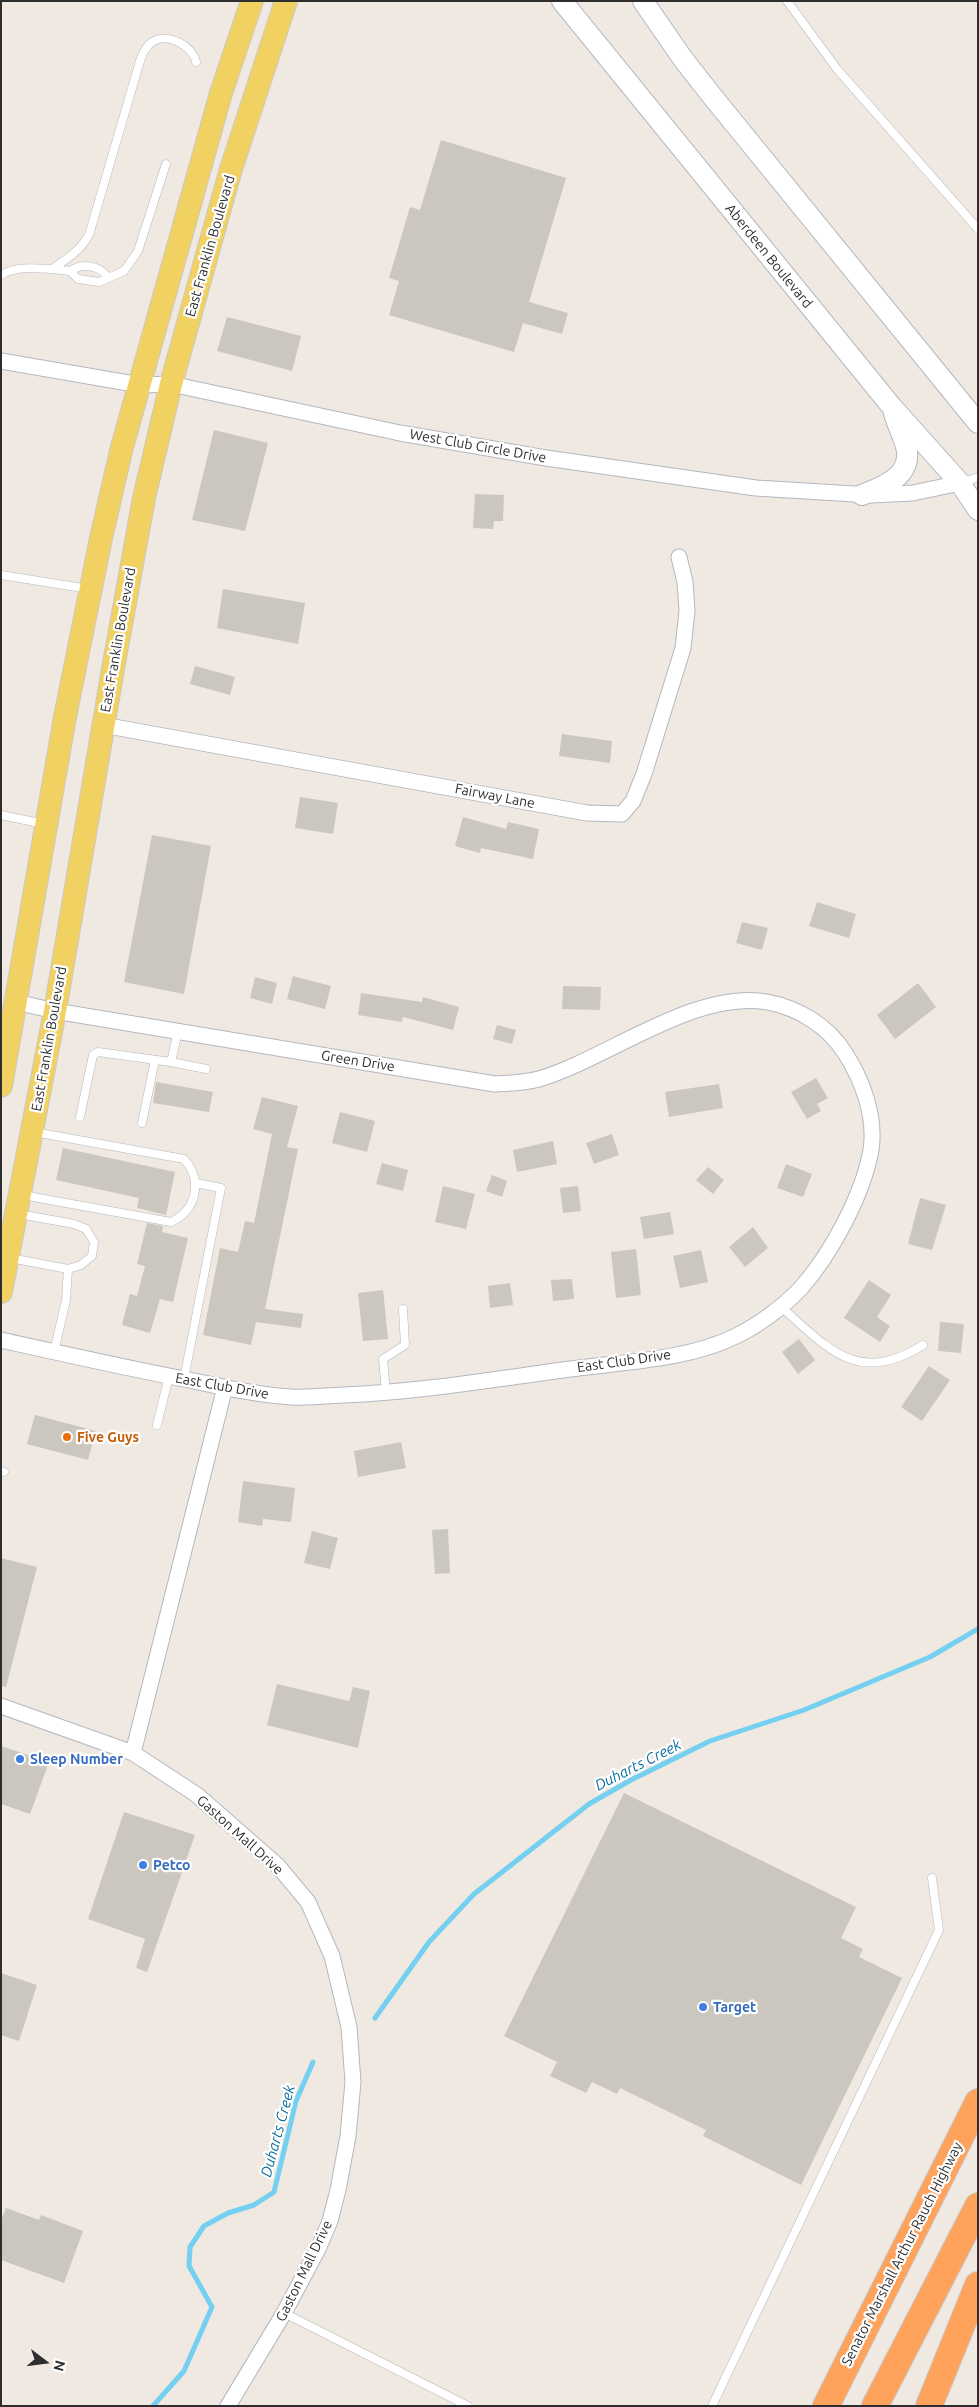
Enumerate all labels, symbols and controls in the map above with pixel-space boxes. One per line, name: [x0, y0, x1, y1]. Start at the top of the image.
street label: East Franklin Boulevard: [182, 173, 238, 319]
street label: Aberdeen Boulevard: [722, 201, 816, 311]
street label: West Club Circle Drive: [408, 426, 548, 466]
street label: East Franklin Boulevard: [97, 566, 139, 714]
street label: Fairway Lane: [454, 780, 536, 812]
street label: East Franklin Boulevard: [28, 965, 70, 1113]
street label: Green Drive: [320, 1047, 396, 1075]
street label: East Club Drive: [576, 1346, 672, 1376]
street label: East Club Drive: [174, 1370, 270, 1402]
place label: Five Guys: [77, 1429, 139, 1445]
marker: Five Guys: [61, 1431, 73, 1443]
water label: Duharts Creek: [592, 1736, 684, 1794]
place label: Sleep Number: [30, 1751, 123, 1767]
marker: Sleep Number: [14, 1753, 26, 1765]
street label: Gaston Mall Drive: [193, 1792, 287, 1878]
place label: Petco: [153, 1857, 191, 1873]
marker: Petco: [137, 1859, 149, 1871]
place label: Target: [713, 1999, 756, 2015]
marker: Target: [697, 2001, 709, 2013]
water label: Duharts Creek: [257, 2083, 299, 2179]
street label: Senator Marshall Arthur Rauch Highway: [838, 2139, 966, 2369]
street label: Gaston Mall Drive: [272, 2218, 336, 2324]
north arrow: [20, 2337, 70, 2387]
text: N: [50, 2359, 69, 2373]

